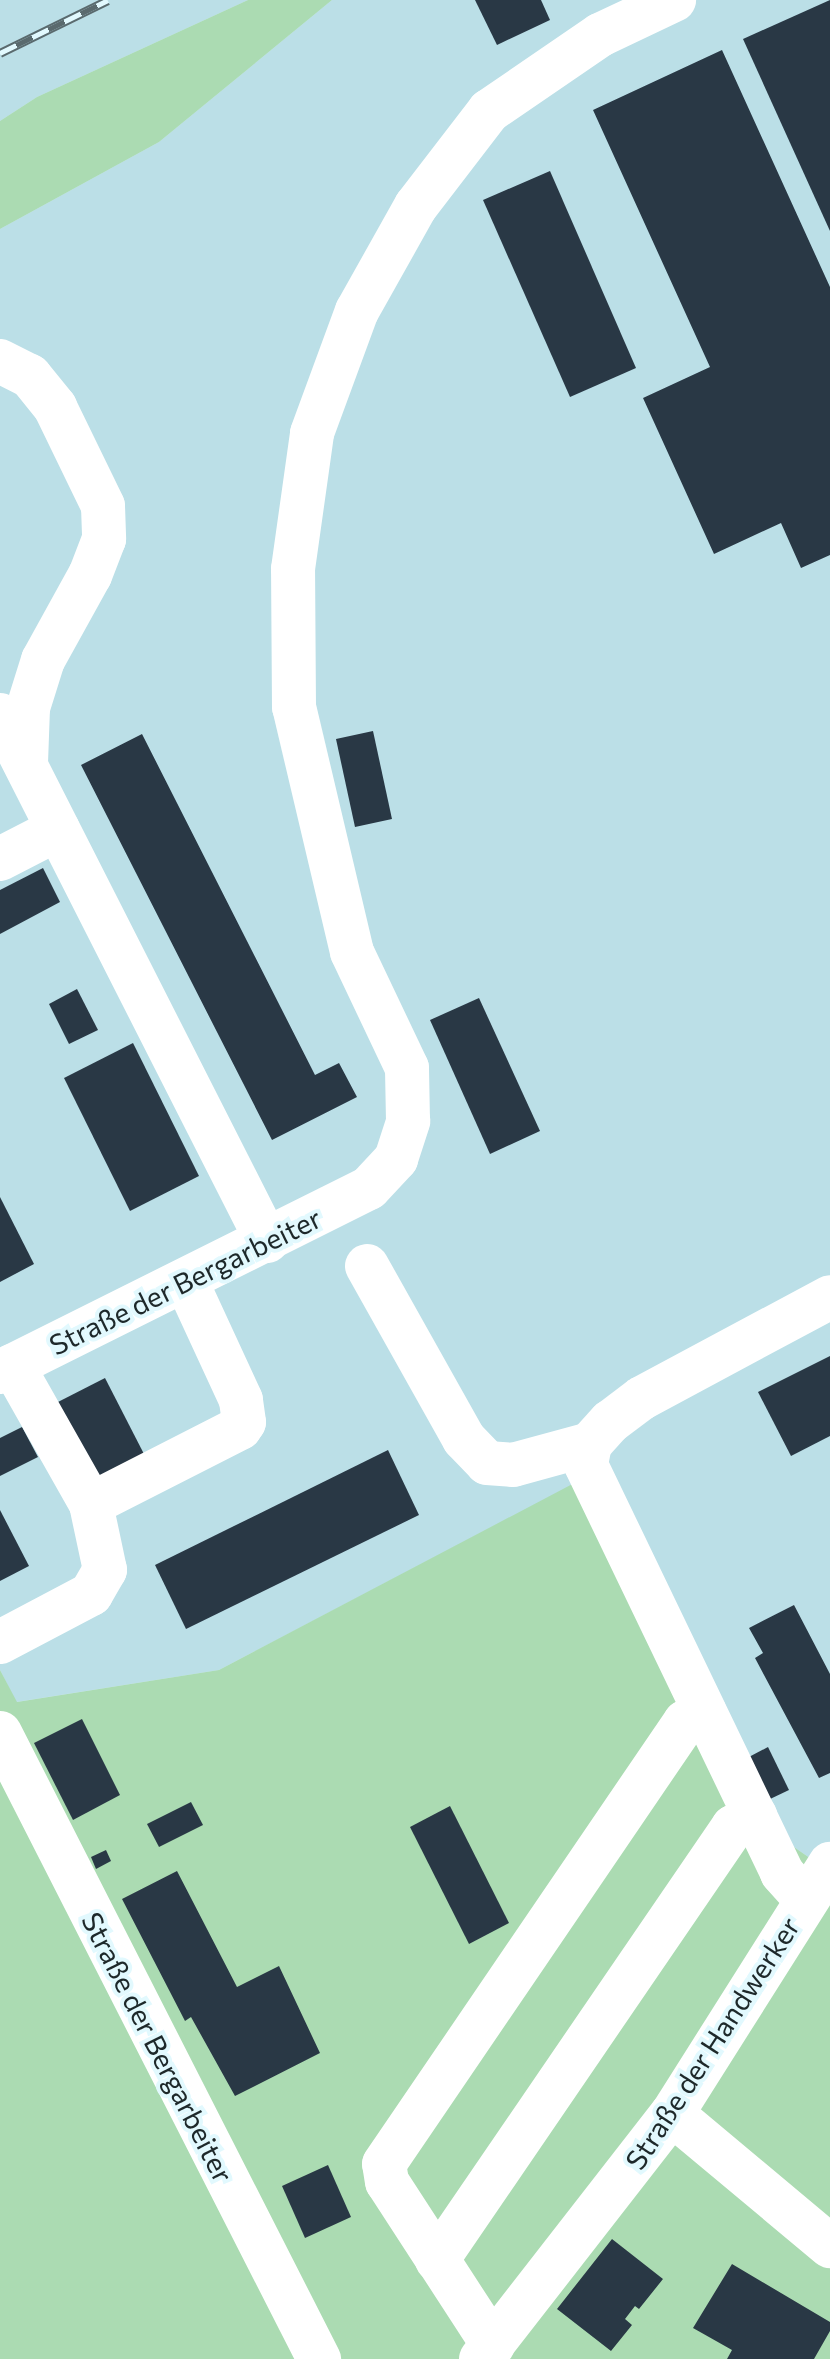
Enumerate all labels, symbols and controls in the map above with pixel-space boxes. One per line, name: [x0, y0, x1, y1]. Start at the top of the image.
street label: Straße der Bergarbeiter: [44, 1201, 326, 1361]
street label: Straße der Bergarbeiter: [75, 1906, 241, 2188]
street label: Straße der Handwerker: [618, 1911, 806, 2175]

